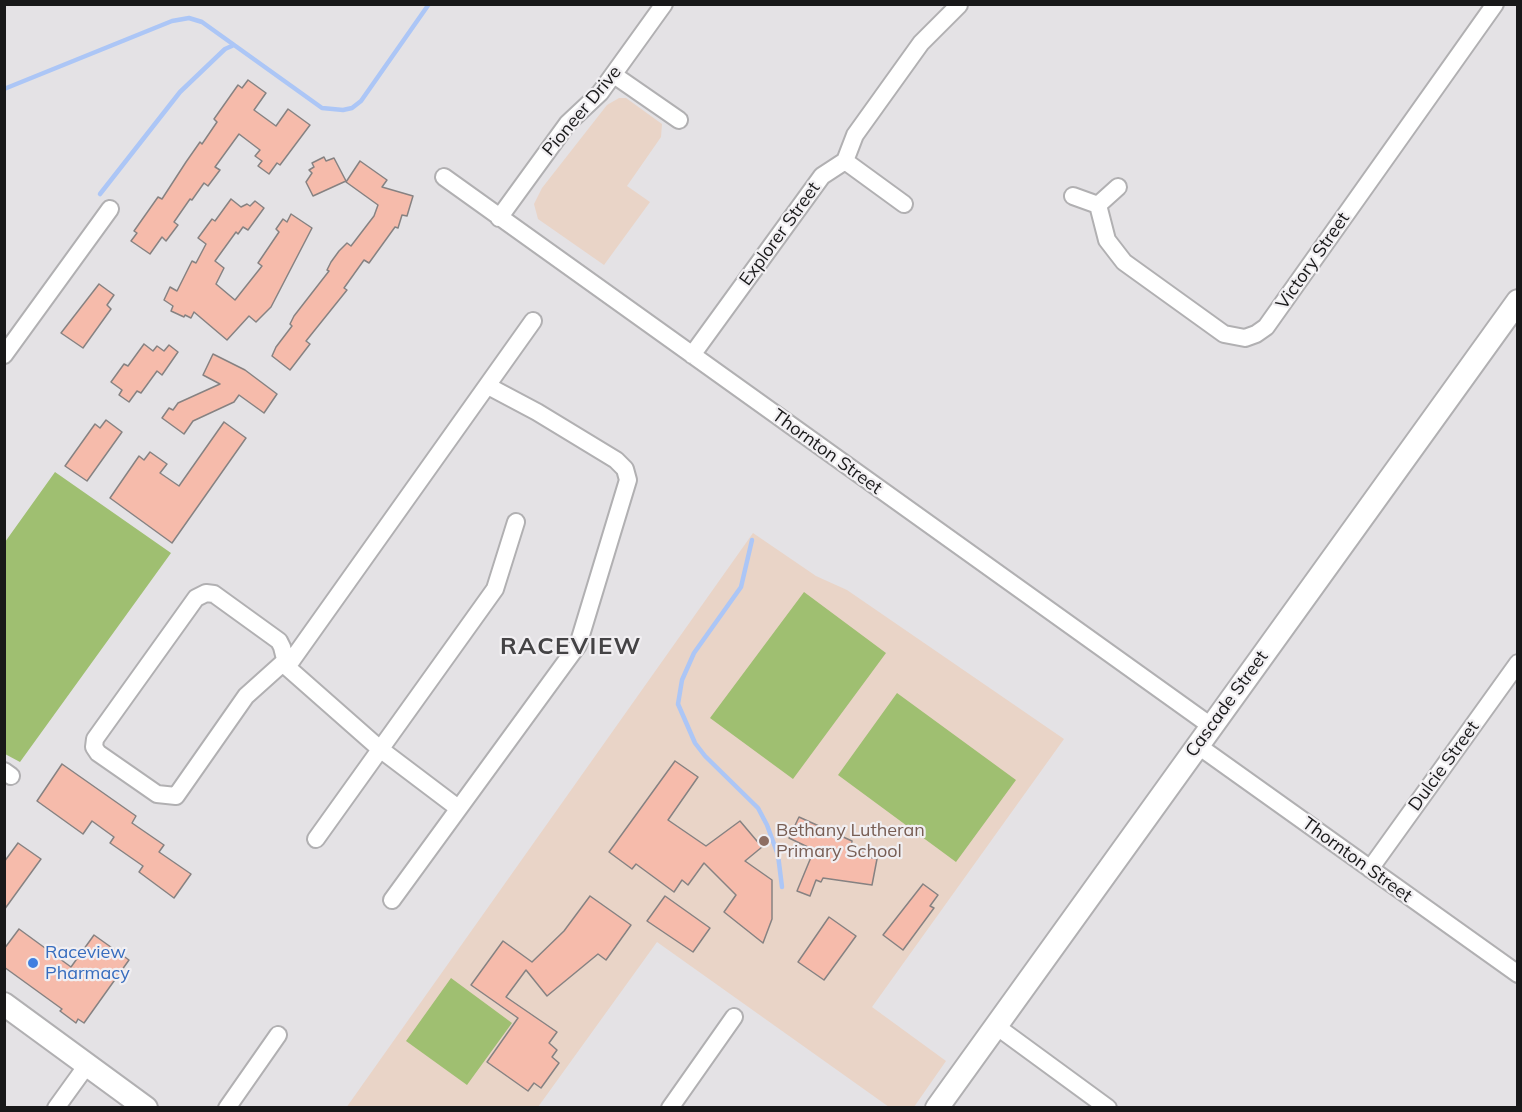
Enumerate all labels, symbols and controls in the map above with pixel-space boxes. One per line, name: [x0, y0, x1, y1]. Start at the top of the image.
street label: Pioneer Drive: [538, 61, 626, 161]
street label: Explorer Street: [735, 178, 825, 290]
street label: Victory Street: [1272, 208, 1354, 314]
street label: Thornton Street: [768, 405, 886, 499]
district label: RACEVIEW: [500, 633, 642, 661]
street label: Cascade Street: [1181, 647, 1273, 761]
street label: Dulcie Street: [1404, 717, 1484, 815]
street label: Thornton Street: [1298, 813, 1416, 907]
place label: Bethany Lutheran Primary School: [776, 820, 925, 862]
marker: Bethany Lutheran Primary School: [757, 834, 771, 848]
place label: Raceview Pharmacy: [45, 942, 130, 984]
marker: Raceview Pharmacy: [26, 956, 40, 970]

